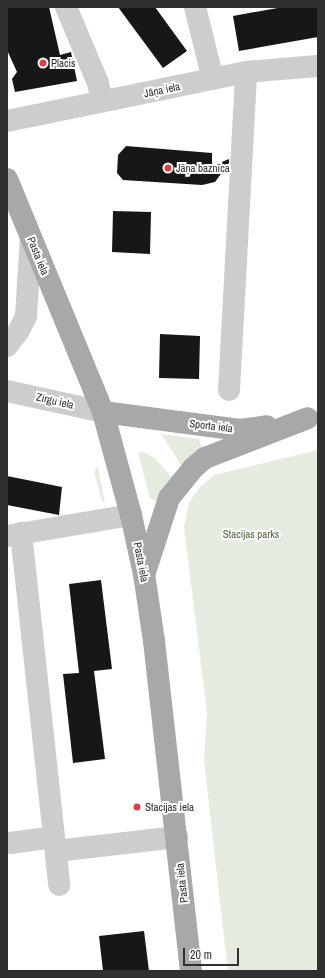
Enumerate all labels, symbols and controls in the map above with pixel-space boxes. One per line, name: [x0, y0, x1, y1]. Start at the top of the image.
place label: Placis: [51, 56, 76, 70]
marker: Placis: [38, 58, 48, 68]
street label: Jāņa iela: [143, 80, 181, 100]
place label: Jāņa baznīca: [176, 161, 230, 175]
marker: Jāņa baznīca: [163, 163, 173, 173]
street label: Pasta iela: [24, 235, 52, 277]
street label: Zirgu iela: [35, 390, 75, 412]
street label: Sporta iela: [189, 417, 233, 435]
park label: Stacijas parks: [223, 527, 279, 541]
street label: Pasta iela: [131, 541, 151, 583]
place label: Stacijas iela: [145, 800, 194, 814]
marker: Stacijas iela: [132, 802, 142, 812]
street label: Pasta iela: [173, 862, 191, 904]
scale bar: [185, 940, 241, 966]
text: 20 m: [190, 947, 212, 963]

